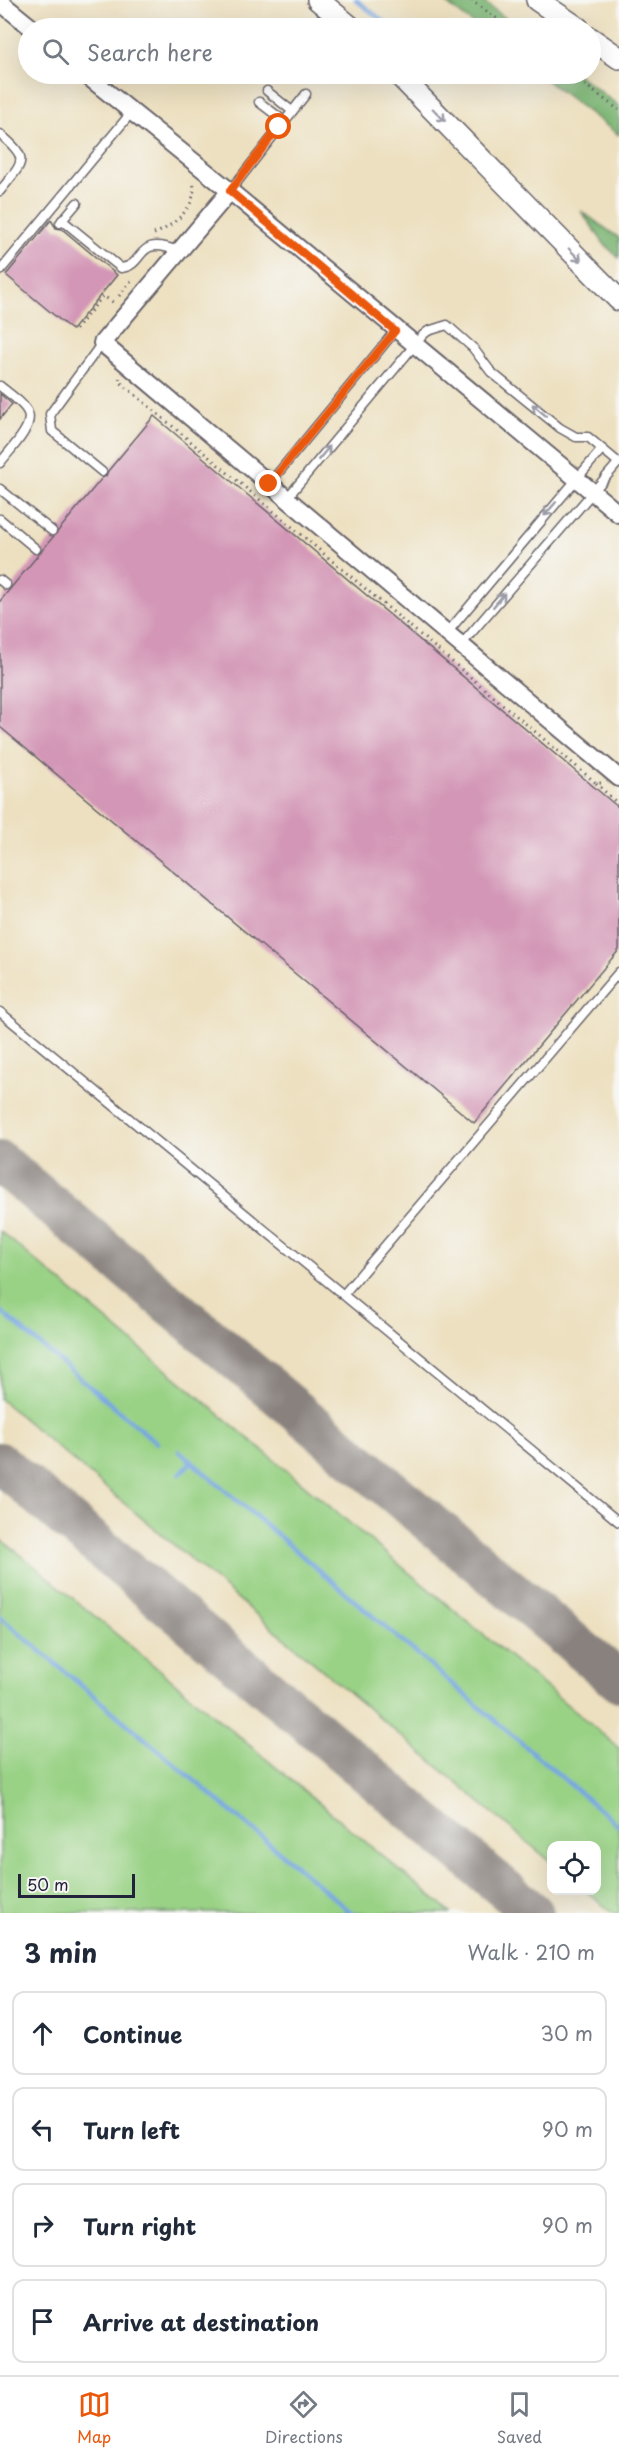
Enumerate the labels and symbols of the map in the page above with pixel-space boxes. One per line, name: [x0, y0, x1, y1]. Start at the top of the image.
one-way arrow: [431, 108, 446, 123]
route start: [265, 113, 291, 139]
one-way arrow: [567, 247, 581, 262]
one-way arrow: [532, 403, 547, 417]
one-way arrow: [317, 446, 330, 462]
route end: [255, 470, 281, 496]
one-way arrow: [543, 501, 557, 516]
one-way arrow: [492, 592, 505, 608]
scale bar: [18, 1871, 135, 1898]

